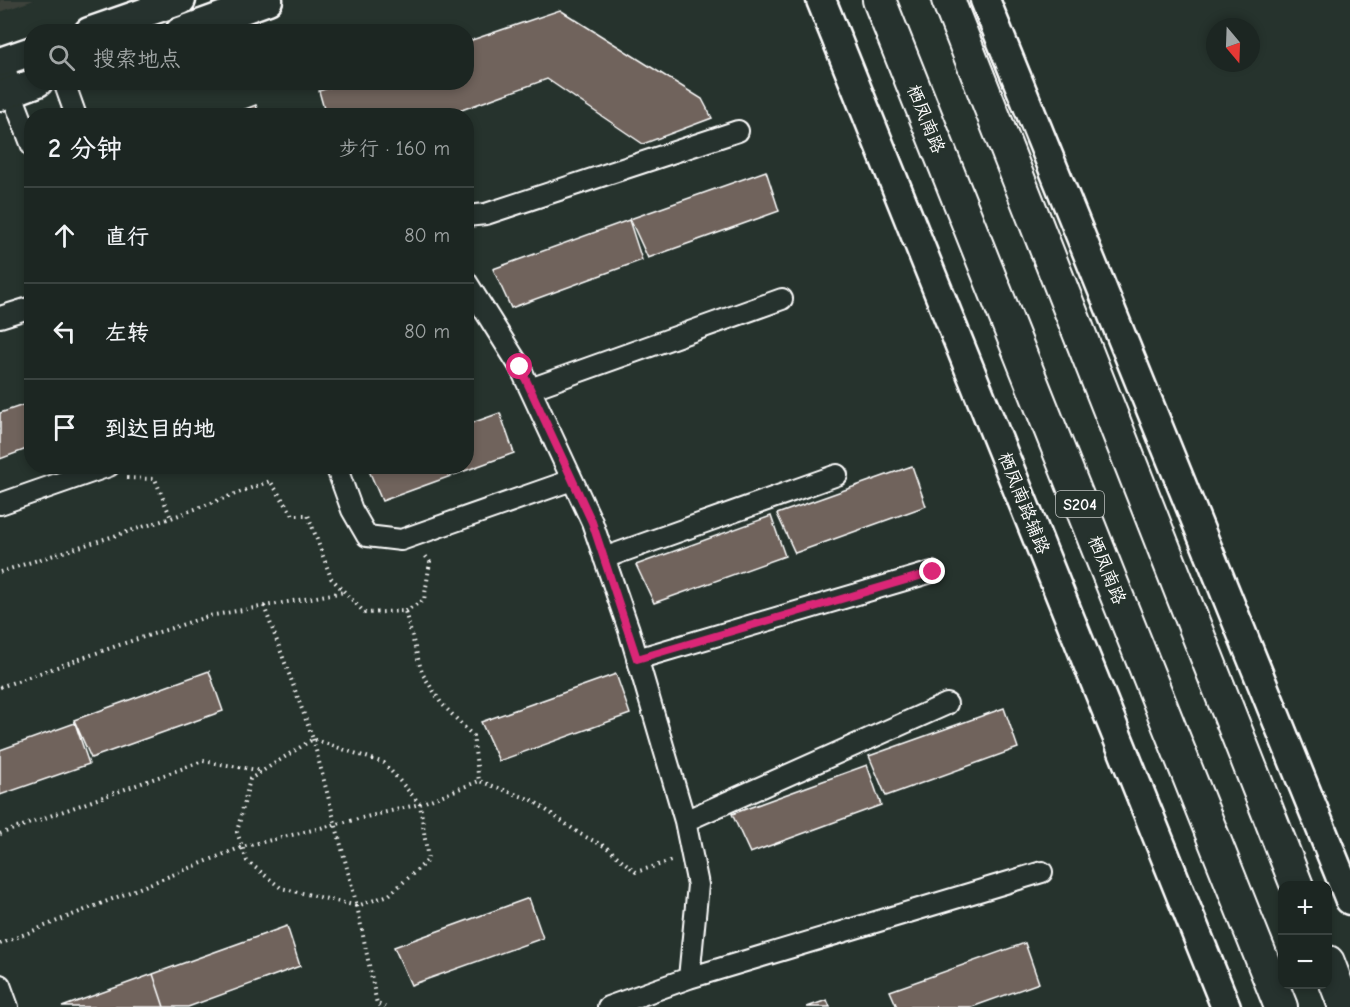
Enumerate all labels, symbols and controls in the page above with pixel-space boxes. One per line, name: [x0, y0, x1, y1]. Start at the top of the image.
north arrow: [1206, 18, 1260, 72]
search box: [24, 24, 474, 90]
icon: search: [45, 41, 78, 74]
text: 搜索地点: [93, 46, 181, 72]
street label: 栖凤南路: [902, 82, 949, 156]
text: 2 分钟: [48, 134, 122, 164]
text: 步行 · 160 m: [339, 137, 450, 160]
icon: ahead: [48, 219, 81, 252]
text: 直行: [105, 224, 149, 250]
text: 80 m: [404, 224, 450, 247]
icon: left: [48, 315, 81, 348]
text: 左转: [105, 320, 149, 346]
text: 80 m: [404, 320, 450, 343]
route start: [506, 353, 532, 379]
icon: arrive: [48, 411, 81, 444]
text: 到达目的地: [105, 416, 215, 442]
street label: 栖凤南路辅路: [994, 449, 1054, 557]
road number: S204: [1056, 491, 1104, 517]
street label: 栖凤南路: [1083, 533, 1130, 607]
route end: [919, 558, 945, 584]
map controls: [1278, 881, 1332, 989]
button: +: [1278, 881, 1332, 935]
button: −: [1278, 935, 1332, 989]

